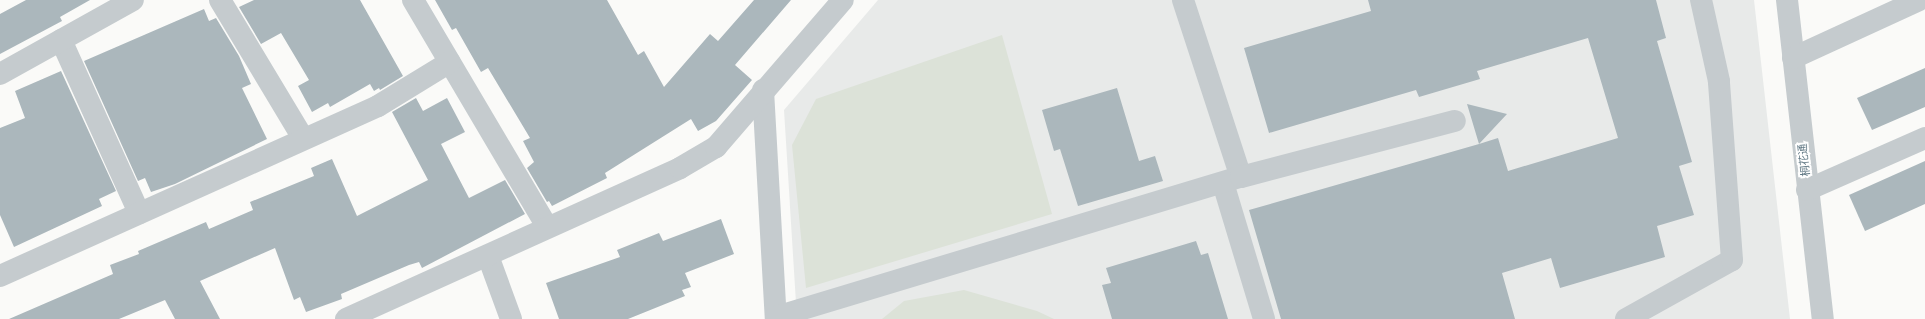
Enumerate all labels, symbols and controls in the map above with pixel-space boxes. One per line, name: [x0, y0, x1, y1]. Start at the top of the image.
street label: 桐花通: [1796, 143, 1812, 177]

